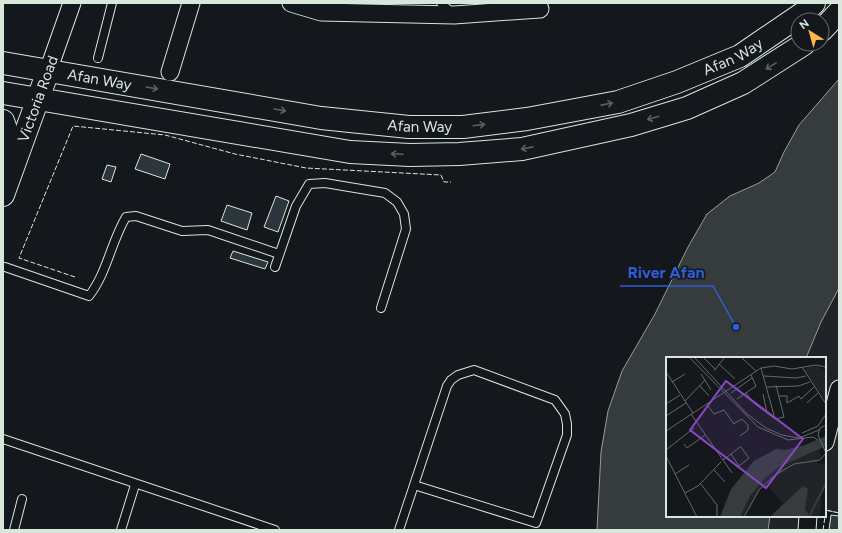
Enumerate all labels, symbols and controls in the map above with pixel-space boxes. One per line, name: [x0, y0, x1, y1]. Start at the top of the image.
north arrow: [790, 12, 830, 52]
text: N: [797, 17, 812, 32]
street label: Afan Way: [700, 34, 766, 79]
street label: Victoria Road: [14, 53, 62, 145]
one-way arrow: [765, 62, 777, 70]
street label: Afan Way: [66, 65, 133, 94]
one-way arrow: [145, 85, 158, 93]
one-way arrow: [600, 100, 613, 108]
one-way arrow: [273, 107, 286, 115]
one-way arrow: [647, 115, 659, 123]
street label: Afan Way: [387, 116, 452, 136]
one-way arrow: [472, 121, 485, 129]
one-way arrow: [520, 145, 533, 153]
one-way arrow: [391, 151, 404, 158]
callout: River Afan: [620, 258, 713, 286]
text: River Afan: [627, 263, 705, 282]
inset map: [666, 357, 826, 517]

